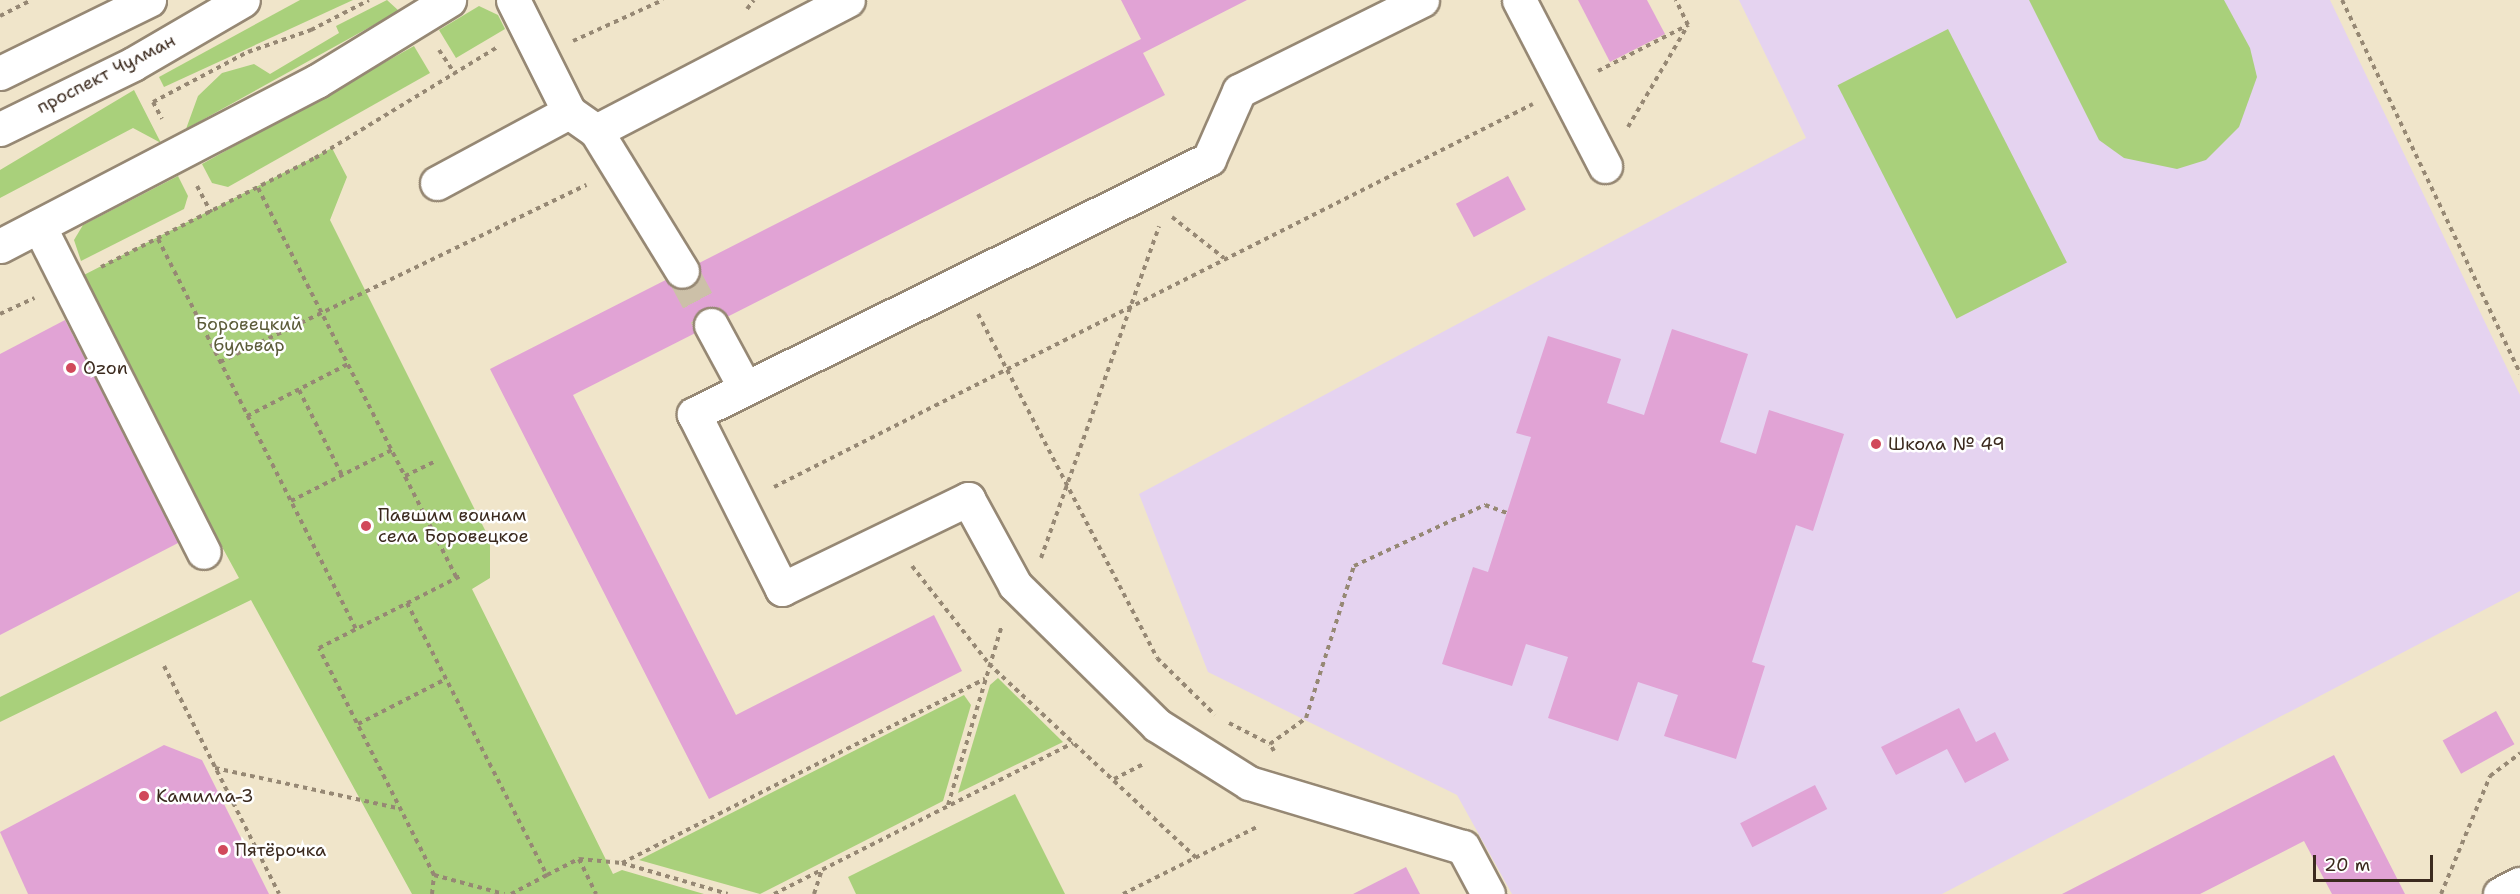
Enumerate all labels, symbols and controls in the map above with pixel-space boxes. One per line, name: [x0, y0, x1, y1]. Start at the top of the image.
street label: проспект Чулман: [33, 30, 179, 118]
park label: Боровецкий бульвар: [195, 314, 303, 356]
place label: Ozon: [83, 357, 128, 379]
marker: Ozon: [64, 361, 78, 375]
place label: Школа № 49: [1888, 433, 2005, 455]
marker: Школа № 49: [1869, 437, 1883, 451]
place label: Павшим воинам села Боровецкое: [378, 505, 529, 548]
marker: Павшим воинам села Боровецкое: [359, 519, 373, 533]
place label: Камилла-3: [156, 785, 254, 807]
marker: Камилла-3: [137, 789, 151, 803]
place label: Пятёрочка: [235, 839, 326, 861]
marker: Пятёрочка: [216, 843, 230, 857]
scale bar: [2316, 843, 2436, 881]
text: 20 m: [2324, 853, 2370, 877]

